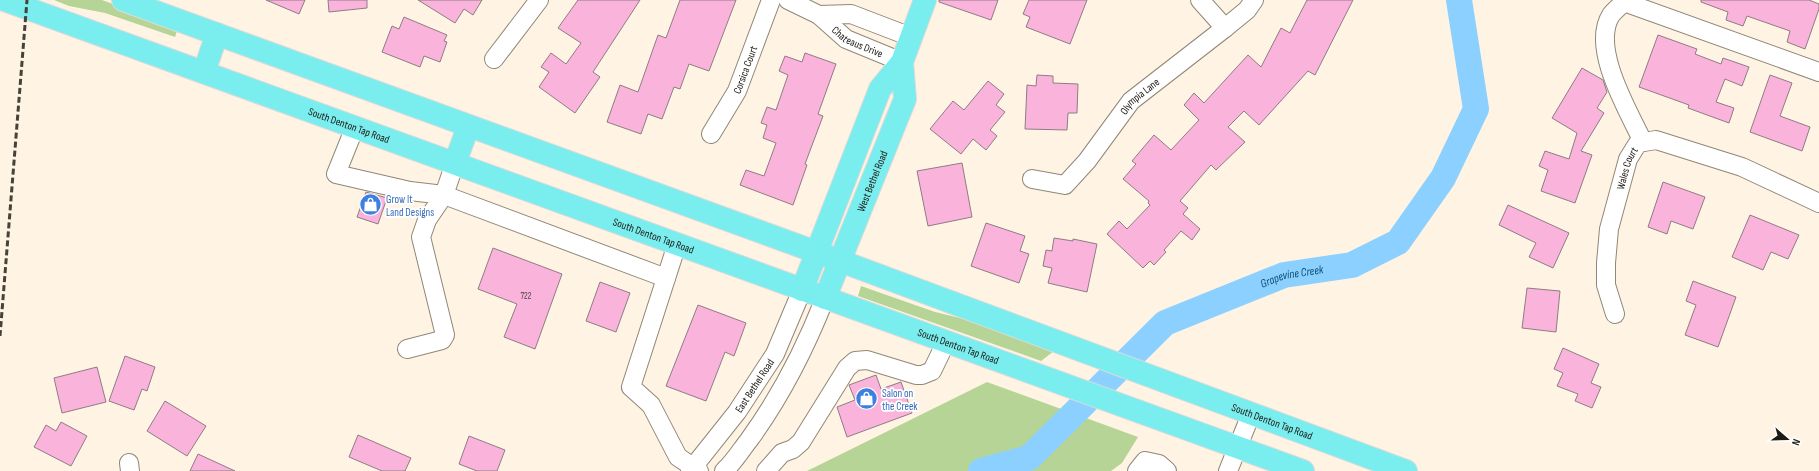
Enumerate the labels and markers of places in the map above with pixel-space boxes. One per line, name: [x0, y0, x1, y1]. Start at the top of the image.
shop icon: Grow It Land Designs: [357, 192, 383, 218]
place label: Grow It Land Designs: [386, 193, 434, 219]
shop icon: Salon on the Creek: [853, 386, 879, 412]
place label: Salon on the Creek: [882, 387, 918, 413]

